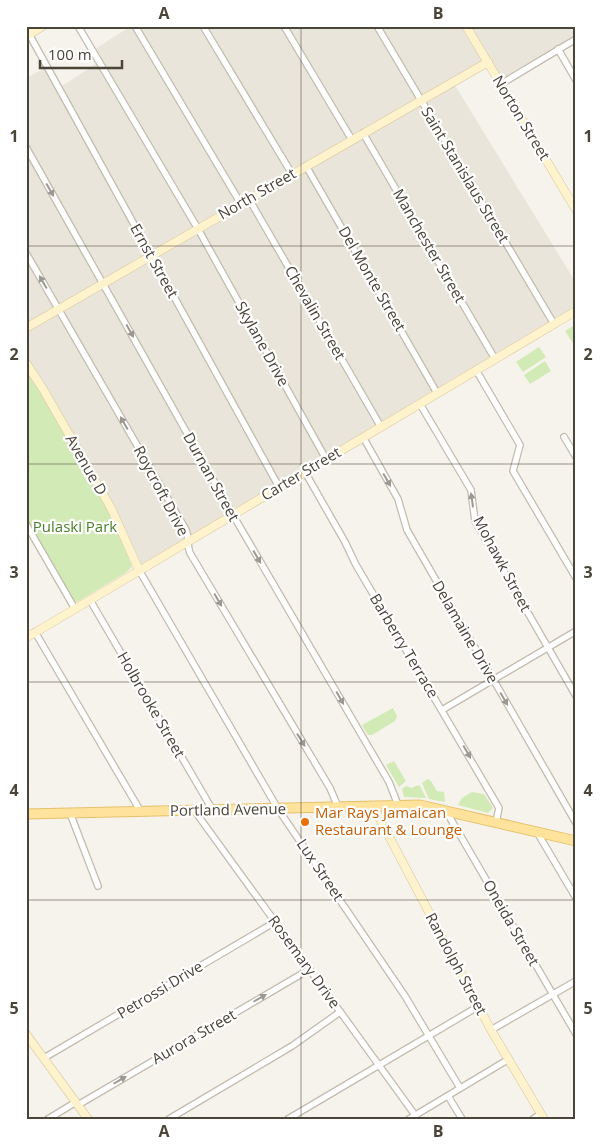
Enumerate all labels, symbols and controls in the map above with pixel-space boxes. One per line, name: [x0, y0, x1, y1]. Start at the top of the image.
text: A: [158, 2, 170, 24]
text: B: [433, 2, 443, 24]
scale bar: [40, 38, 122, 70]
text: 100 m: [48, 44, 92, 64]
street label: Norton Street: [489, 71, 555, 164]
street label: Saint Stanislaus Street: [417, 103, 514, 246]
text: 1: [9, 125, 19, 147]
text: 1: [583, 125, 593, 147]
street label: North Street: [214, 163, 299, 223]
one-way arrow: [46, 183, 55, 196]
street label: Manchester Street: [389, 185, 471, 306]
street label: Ernst Street: [126, 220, 183, 301]
street label: Del Monte Street: [335, 222, 411, 335]
street label: Chevalin Street: [281, 262, 351, 363]
one-way arrow: [38, 276, 47, 289]
street label: Skylane Drive: [231, 298, 294, 389]
one-way arrow: [126, 324, 134, 339]
text: 2: [9, 343, 19, 365]
text: 2: [583, 343, 593, 365]
one-way arrow: [119, 416, 128, 430]
street label: Durnan Street: [179, 428, 245, 525]
street label: Avenue D: [61, 430, 112, 499]
street label: Carter Street: [257, 441, 344, 505]
street label: Roycroft Drive: [130, 442, 194, 539]
one-way arrow: [383, 472, 391, 487]
one-way arrow: [468, 491, 476, 507]
street label: Mohawk Street: [469, 512, 536, 615]
park label: Pulaski Park: [33, 516, 117, 536]
one-way arrow: [253, 551, 262, 564]
text: 3: [9, 561, 19, 583]
text: 3: [583, 561, 593, 583]
street label: Delamaine Drive: [428, 576, 503, 687]
street label: Barberry Terrace: [366, 590, 444, 701]
one-way arrow: [214, 594, 223, 607]
street label: Holbrooke Street: [113, 648, 190, 761]
one-way arrow: [335, 691, 344, 704]
one-way arrow: [500, 693, 509, 706]
one-way arrow: [296, 734, 305, 747]
one-way arrow: [462, 745, 471, 758]
text: 4: [9, 779, 19, 801]
text: 4: [583, 779, 593, 801]
street label: Portland Avenue: [170, 798, 286, 820]
place label: Mar Rays Jamaican Restaurant & Lounge: [315, 802, 462, 839]
marker: Mar Rays Jamaican Restaurant & Lounge: [299, 816, 311, 828]
street label: Lux Street: [293, 835, 349, 904]
street label: Oneida Street: [479, 876, 545, 969]
street label: Randolph Street: [422, 909, 492, 1018]
street label: Rosemary Drive: [264, 911, 345, 1012]
street label: Petrossi Drive: [113, 956, 206, 1023]
one-way arrow: [254, 994, 267, 1003]
text: 5: [9, 997, 19, 1019]
text: 5: [583, 997, 593, 1019]
street label: Aurora Street: [148, 1004, 239, 1068]
one-way arrow: [114, 1076, 127, 1085]
text: A: [158, 1120, 170, 1142]
text: B: [433, 1120, 443, 1142]

